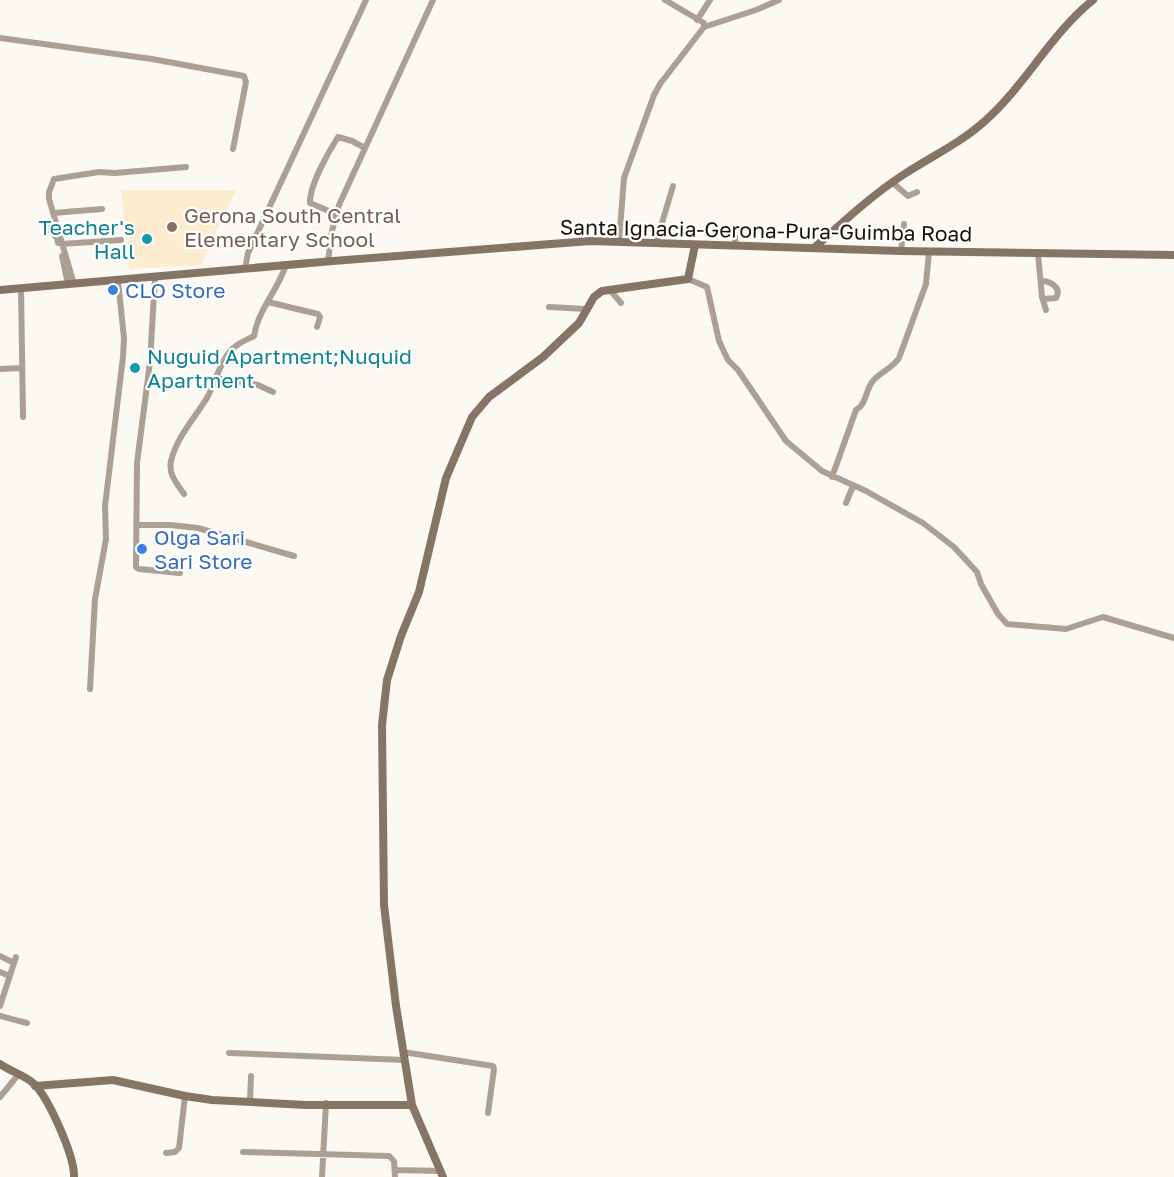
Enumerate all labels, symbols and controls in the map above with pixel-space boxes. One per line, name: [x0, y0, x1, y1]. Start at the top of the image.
place label: Gerona South Central Elementary School: [184, 202, 401, 252]
street label: Santa Ignacia-Gerona-Pura-Guimba Road: [560, 213, 972, 247]
place label: Teacher's Hall: [39, 214, 135, 264]
marker: Gerona South Central Elementary School: [165, 220, 179, 234]
marker: Teacher's Hall: [140, 232, 154, 246]
place label: CLO Store: [125, 277, 225, 303]
marker: CLO Store: [106, 283, 120, 297]
place label: Nuguid Apartment;Nuquid Apartment: [147, 343, 412, 393]
marker: Nuguid Apartment;Nuquid Apartment: [128, 361, 142, 375]
place label: Olga Sari Sari Store: [154, 524, 253, 574]
marker: Olga Sari Sari Store: [135, 542, 149, 556]

